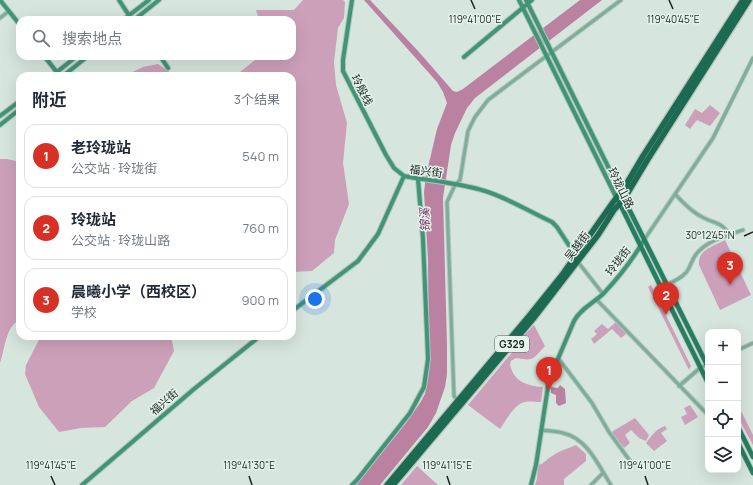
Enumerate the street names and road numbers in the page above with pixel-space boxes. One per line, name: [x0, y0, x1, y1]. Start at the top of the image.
street label: 玲殷线: [348, 72, 377, 108]
street label: 福兴街: [409, 161, 443, 180]
street label: 玲珑山路: [605, 165, 638, 211]
street label: 吴越街: [561, 228, 593, 263]
street label: 玲珑街: [602, 243, 634, 278]
road number: G329: [495, 336, 529, 352]
street label: 福兴街: [146, 385, 181, 418]

